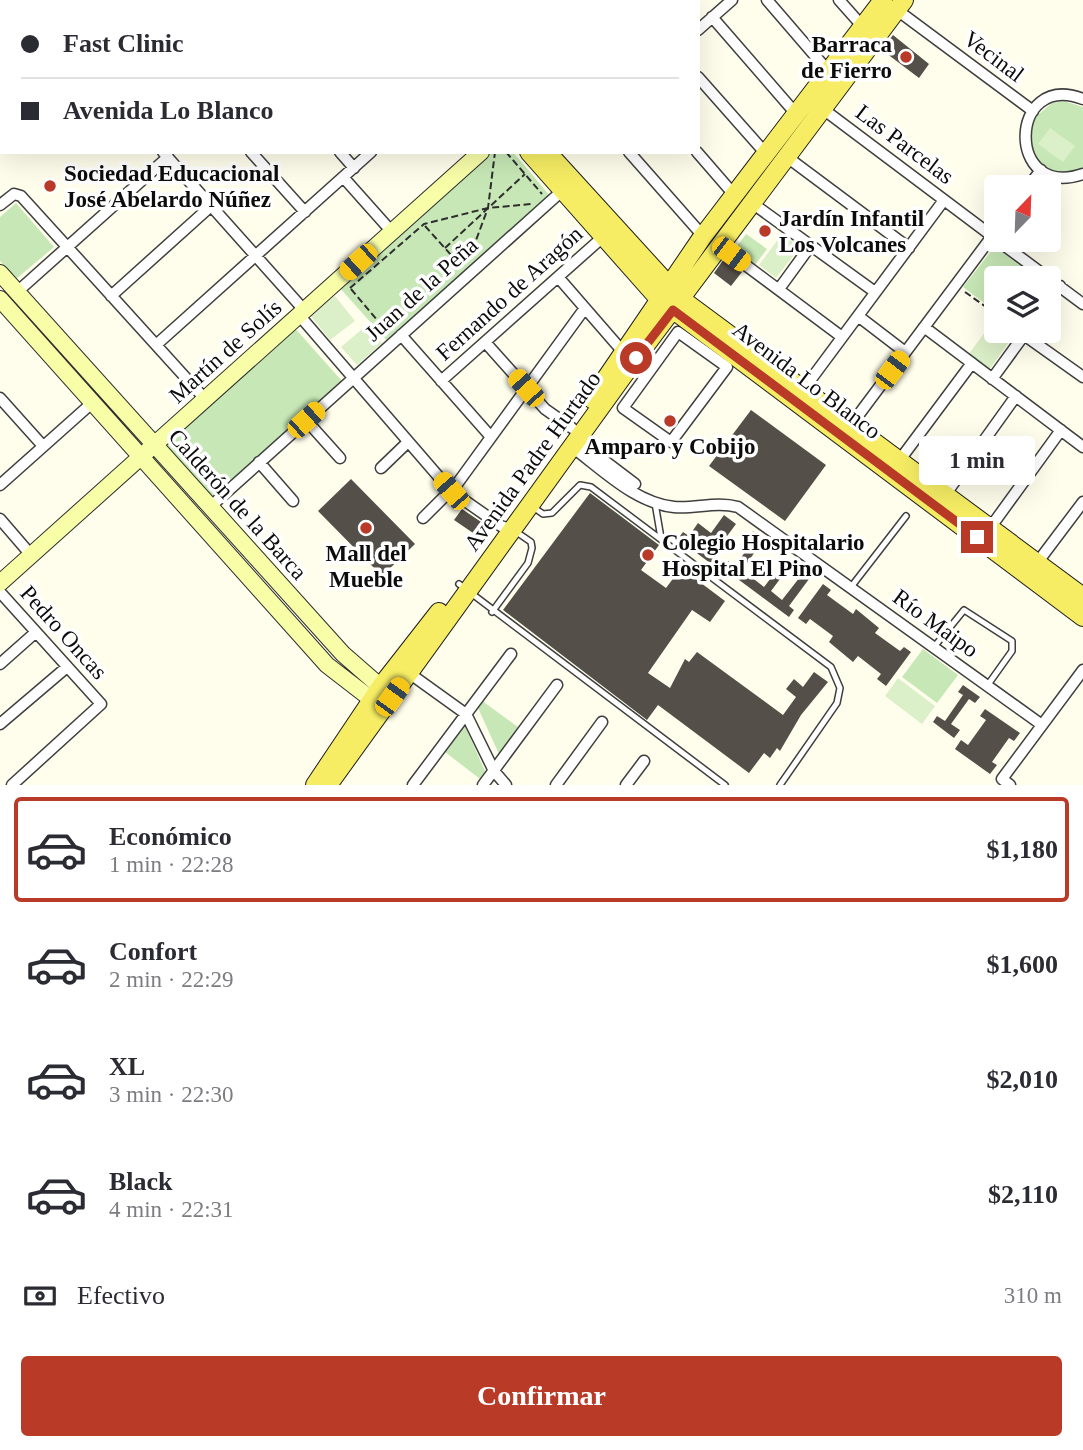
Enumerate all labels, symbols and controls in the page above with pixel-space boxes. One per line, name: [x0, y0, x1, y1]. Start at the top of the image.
street label: Vecinal: [959, 26, 1029, 87]
text: Fast Clinic: [63, 29, 184, 58]
place label: Barraca de Fierro: [801, 32, 892, 83]
marker: Barraca de Fierro: [898, 49, 914, 65]
text: Avenida Lo Blanco: [63, 96, 273, 125]
street label: Las Parcelas: [851, 100, 958, 189]
place label: Sociedad Educacional José Abelardo Núñez: [64, 161, 279, 212]
north arrow: [984, 175, 1060, 252]
map controls: [984, 175, 1061, 343]
marker: Sociedad Educacional José Abelardo Núñez: [42, 178, 58, 194]
place label: Jardín Infantil Los Volcanes: [779, 206, 924, 257]
street label: Fernando de Aragón: [431, 221, 588, 365]
marker: Jardín Infantil Los Volcanes: [757, 223, 773, 239]
street label: Juan de la Peña: [360, 232, 483, 346]
car: [708, 233, 755, 275]
car: [336, 240, 381, 284]
button: layers: [984, 266, 1061, 343]
street label: Martín de Solís: [164, 295, 286, 408]
street label: Avenida Lo Blanco: [728, 317, 885, 444]
route start: [620, 342, 652, 374]
car: [871, 347, 914, 393]
car: [505, 365, 548, 411]
street label: Avenida Padre Hurtado: [459, 367, 606, 556]
car: [284, 398, 329, 442]
marker: Amparo y Cobijo: [662, 413, 678, 429]
street label: Calderón de la Barca: [164, 424, 312, 585]
place label: Amparo y Cobijo: [585, 434, 755, 459]
callout: 1 min: [919, 435, 1035, 484]
text: 1 min: [949, 448, 1005, 473]
car: [430, 468, 473, 514]
marker: Mall del Mueble: [358, 520, 374, 536]
route end: [961, 521, 993, 553]
place label: Colegio Hospitalario Hospital El Pino: [662, 530, 865, 581]
place label: Mall del Mueble: [325, 541, 407, 592]
marker: Colegio Hospitalario Hospital El Pino: [640, 547, 656, 563]
street label: Pedro Oncas: [15, 581, 112, 684]
street label: Río Maipo: [888, 584, 983, 663]
car: [372, 674, 413, 720]
icon: car: [25, 818, 88, 881]
text: Económico: [109, 822, 232, 851]
text: $1,180: [987, 835, 1058, 864]
text: 1 min · 22:28: [109, 852, 234, 877]
icon: car: [25, 933, 88, 996]
text: Confort: [109, 937, 197, 966]
text: $1,600: [987, 950, 1058, 979]
text: 2 min · 22:29: [109, 967, 234, 992]
icon: car: [25, 1048, 88, 1111]
text: XL: [109, 1052, 145, 1081]
text: $2,010: [987, 1065, 1058, 1094]
text: 3 min · 22:30: [109, 1082, 234, 1107]
icon: car: [25, 1163, 88, 1226]
text: Black: [109, 1167, 173, 1196]
text: $2,110: [988, 1180, 1058, 1209]
text: 4 min · 22:31: [109, 1197, 234, 1222]
icon: cash: [21, 1277, 59, 1315]
text: Efectivo: [77, 1281, 165, 1310]
text: 310 m: [1004, 1283, 1062, 1308]
button: Confirmar: [21, 1356, 1062, 1436]

